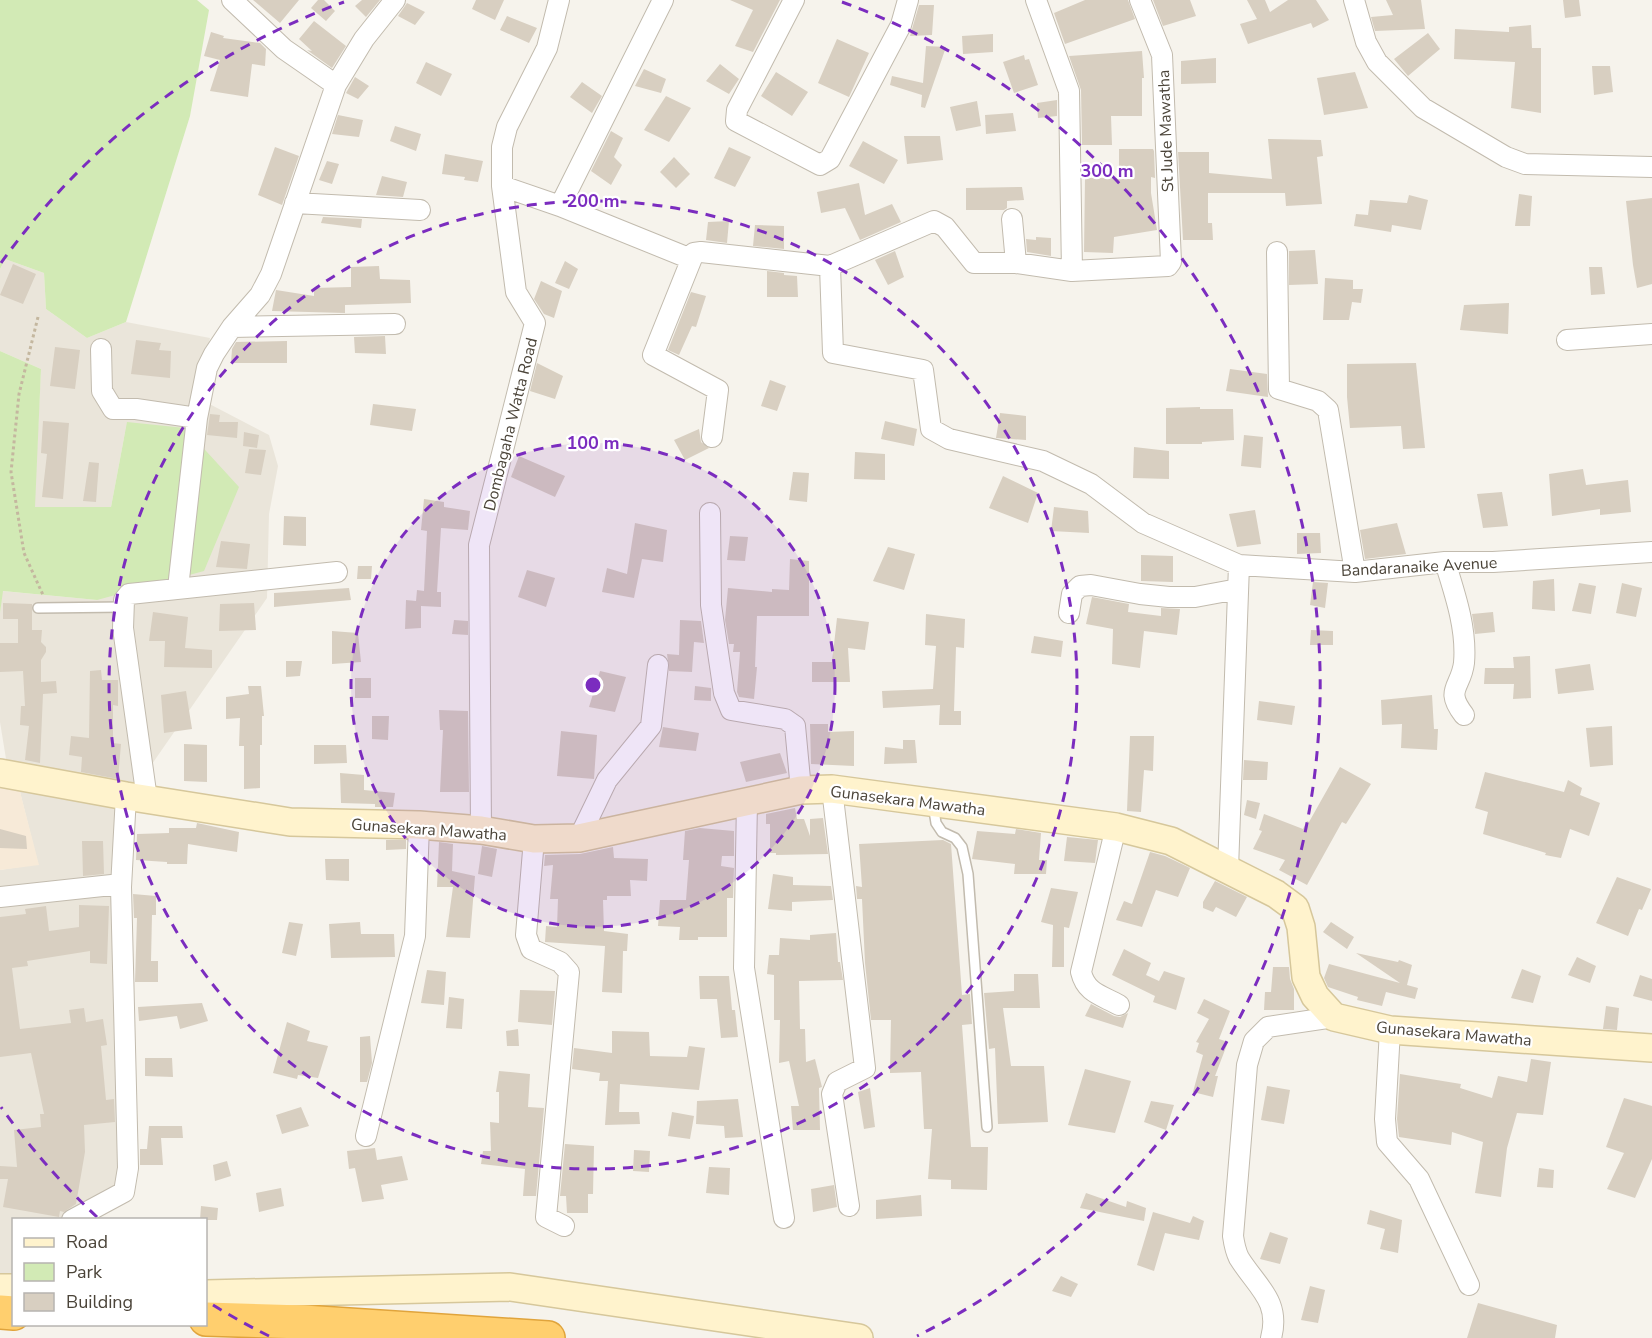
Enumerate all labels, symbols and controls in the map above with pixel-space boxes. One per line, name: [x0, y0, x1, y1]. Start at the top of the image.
street label: St Jude Mawatha: [1153, 69, 1179, 193]
text: 300 m: [1080, 159, 1134, 183]
text: 200 m: [566, 189, 620, 213]
street label: Dombagaha Watta Road: [479, 335, 543, 513]
text: 100 m: [566, 431, 620, 455]
street label: Bandaranaike Avenue: [1340, 552, 1498, 582]
centre of rings: [583, 675, 603, 695]
street label: Gunasekara Mawatha: [829, 781, 987, 821]
street label: Gunasekara Mawatha: [350, 814, 508, 846]
street label: Gunasekara Mawatha: [1375, 1016, 1533, 1052]
legend: [12, 1218, 207, 1326]
text: Road: [66, 1230, 108, 1254]
text: Park: [66, 1260, 103, 1284]
text: Building: [66, 1290, 133, 1314]

